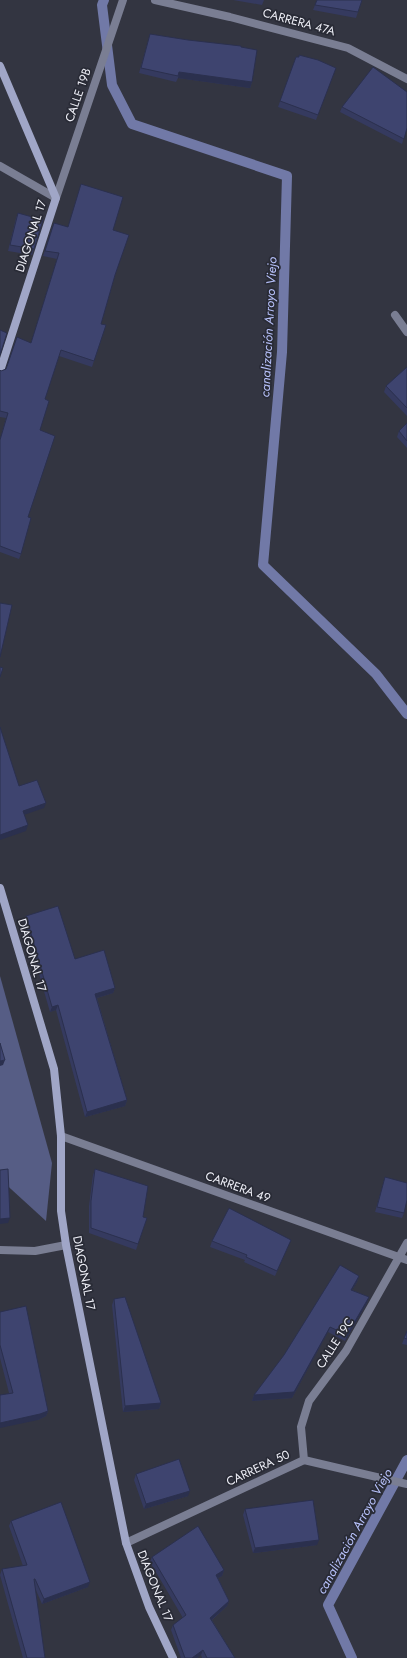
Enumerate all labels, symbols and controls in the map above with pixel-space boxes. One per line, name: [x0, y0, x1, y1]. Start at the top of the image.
street label: CARRERA 47A: [261, 4, 337, 40]
street label: CALLE 19B: [60, 65, 96, 124]
street label: DIAGONAL 17: [11, 197, 51, 275]
water label: canalización Arroyo Viejo: [255, 256, 282, 398]
street label: DIAGONAL 17: [13, 916, 51, 994]
street label: CARRERA 49: [203, 1167, 273, 1207]
street label: DIAGONAL 17: [68, 1234, 100, 1312]
street label: CALLE 19C: [312, 1314, 358, 1372]
street label: CARRERA 50: [223, 1445, 293, 1491]
water label: canalización Arroyo Viejo: [312, 1465, 397, 1597]
street label: DIAGONAL 17: [133, 1548, 178, 1625]

